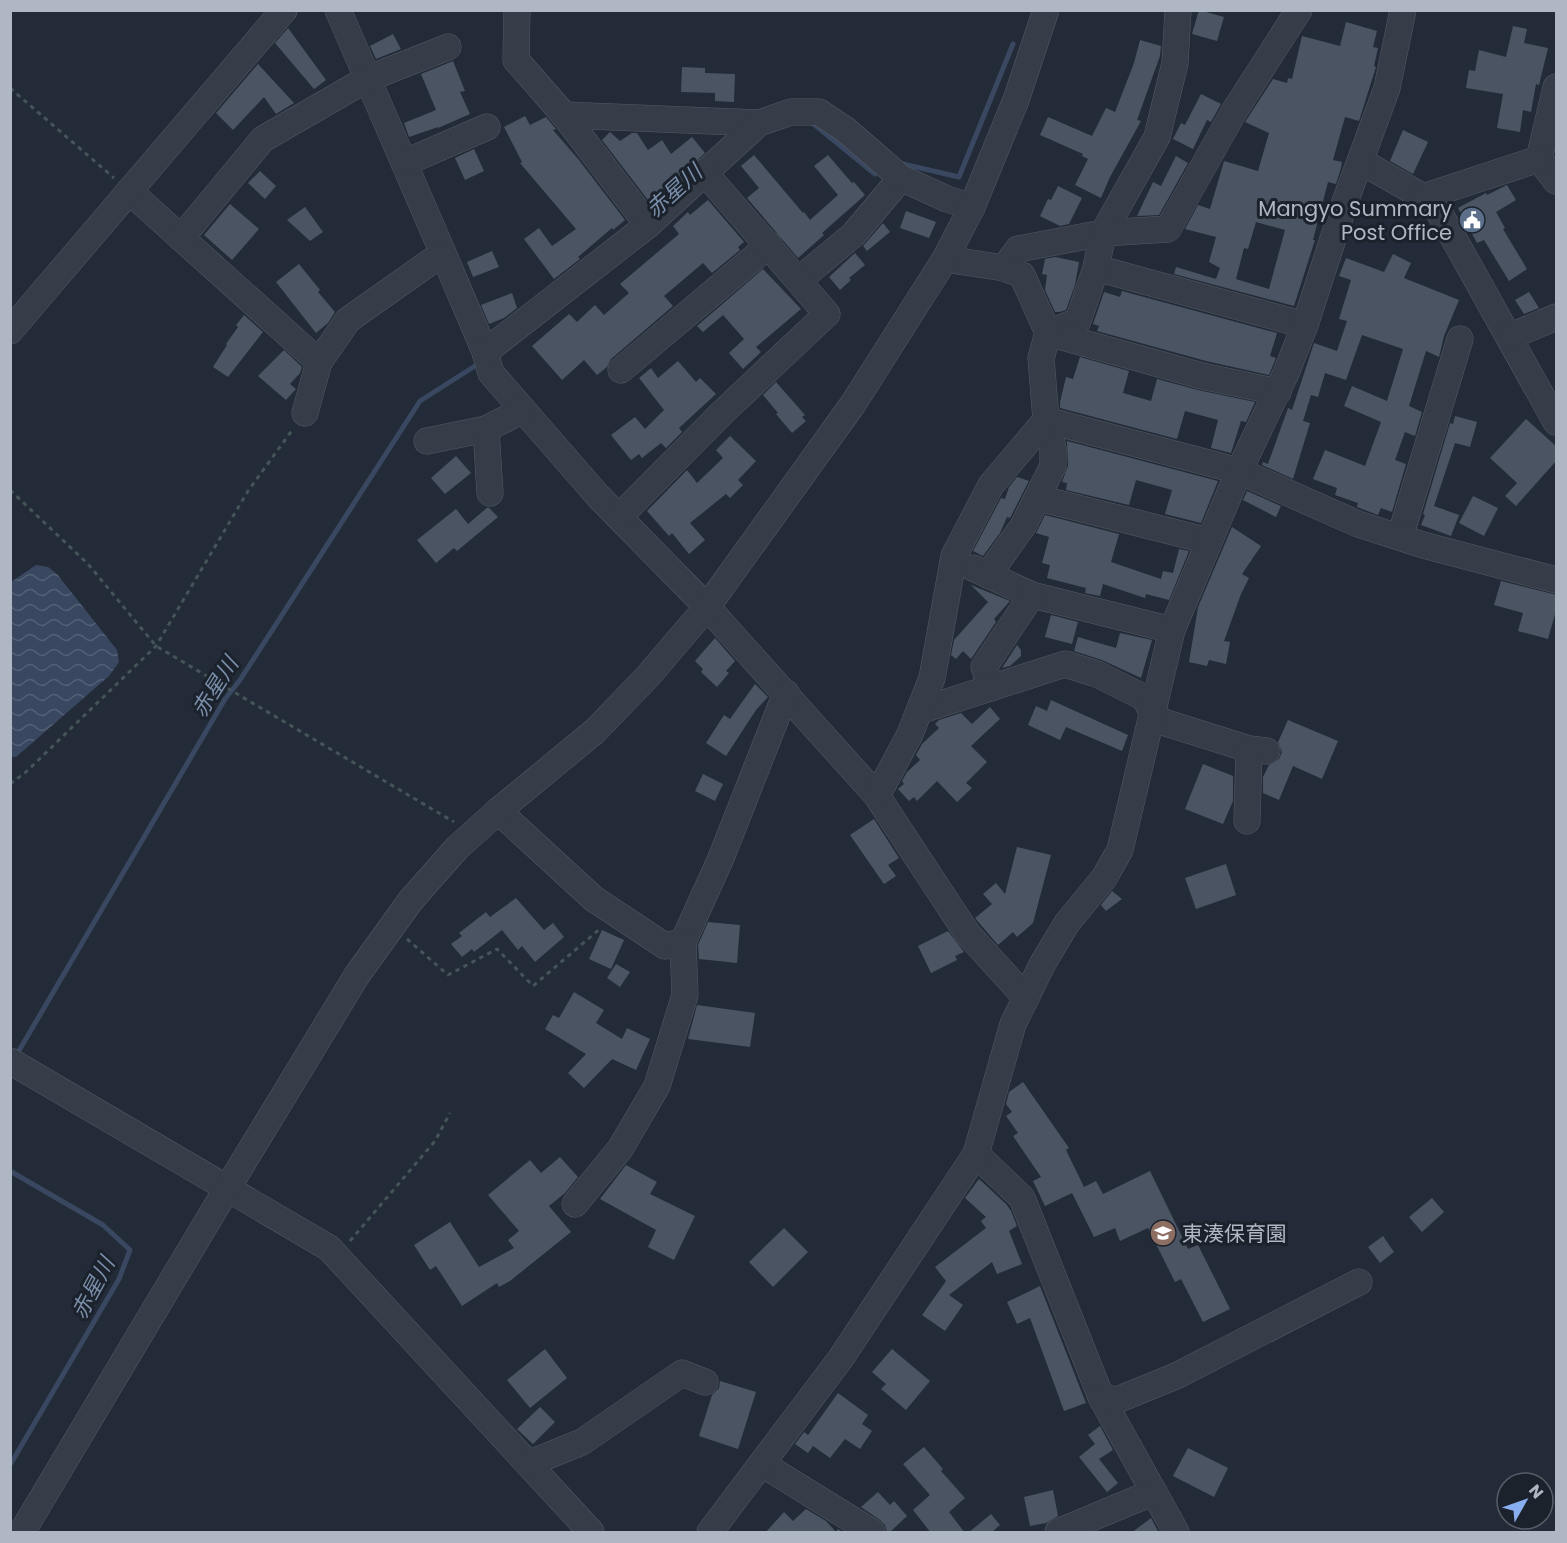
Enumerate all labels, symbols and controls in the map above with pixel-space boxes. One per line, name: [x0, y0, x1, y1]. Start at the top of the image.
water label: 赤星川: [639, 156, 710, 225]
place label: Mangyo Summary Post Office: [1258, 194, 1452, 247]
public building icon: Mangyo Summary Post Office: [1457, 205, 1487, 235]
water label: 赤星川: [184, 649, 247, 723]
school or university icon: 東湊保育園: [1148, 1218, 1178, 1248]
place label: 東湊保育園: [1182, 1219, 1287, 1248]
water label: 赤星川: [64, 1250, 123, 1324]
north arrow: [1495, 1471, 1555, 1531]
text: N: [1523, 1480, 1549, 1504]

